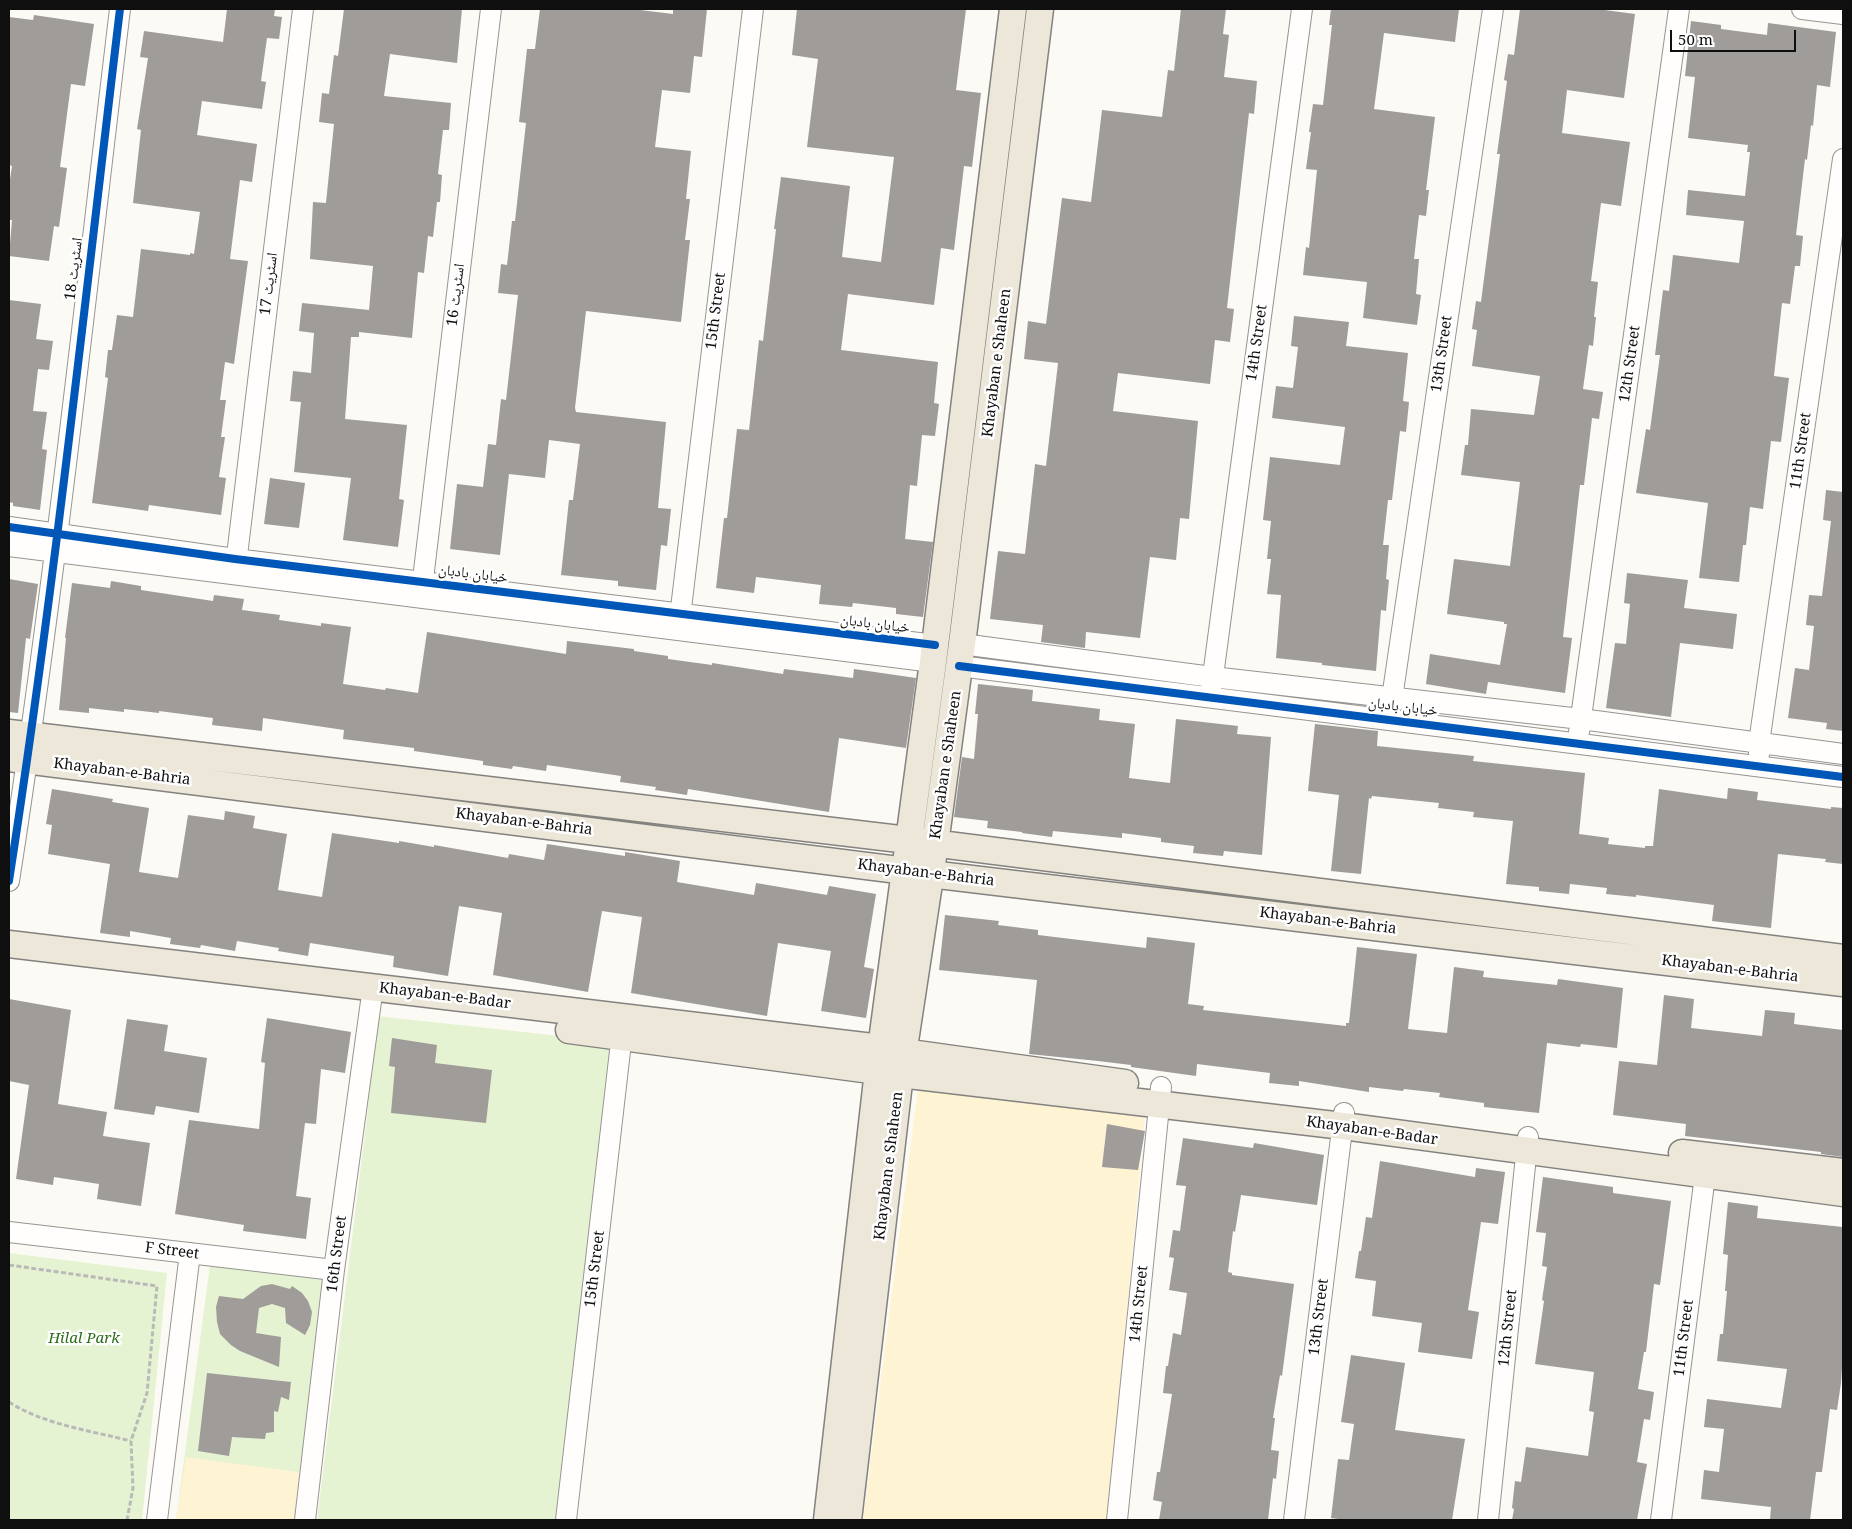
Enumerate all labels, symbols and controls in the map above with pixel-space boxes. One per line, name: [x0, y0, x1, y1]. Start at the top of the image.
scale bar: [1672, 20, 1798, 52]
text: 50 m: [1678, 29, 1713, 49]
street label: اسٹریٹ 18: [61, 237, 87, 301]
street label: اسٹریٹ 17: [256, 252, 282, 316]
street label: اسٹریٹ 16: [443, 263, 469, 327]
street label: 15th Street: [702, 272, 730, 350]
street label: Khayaban e Shaheen: [979, 288, 1015, 438]
street label: 14th Street: [1243, 303, 1271, 383]
street label: 13th Street: [1428, 314, 1456, 394]
street label: 12th Street: [1616, 324, 1644, 404]
street label: 11th Street: [1787, 411, 1815, 491]
street label: خیابان بادبان: [437, 561, 509, 587]
street label: خیابان بادبان: [839, 611, 911, 637]
street label: Khayaban e Shaheen: [927, 690, 965, 840]
street label: خیابان بادبان: [1367, 694, 1439, 720]
street label: Khayaban-e-Bahria: [52, 755, 192, 789]
street label: Khayaban-e-Bahria: [454, 805, 594, 839]
street label: Khayaban-e-Bahria: [856, 856, 996, 890]
street label: Khayaban-e-Bahria: [1258, 904, 1398, 938]
street label: Khayaban-e-Bahria: [1660, 952, 1800, 986]
street label: Khayaban-e-Badar: [378, 979, 512, 1013]
street label: Khayaban e Shaheen: [871, 1091, 907, 1241]
street label: Khayaban-e-Badar: [1305, 1113, 1439, 1149]
street label: 16th Street: [323, 1215, 351, 1293]
street label: 15th Street: [581, 1230, 609, 1308]
street label: F Street: [144, 1239, 200, 1263]
street label: 14th Street: [1126, 1265, 1152, 1343]
street label: 13th Street: [1305, 1278, 1333, 1356]
street label: 12th Street: [1495, 1289, 1521, 1367]
street label: 11th Street: [1670, 1299, 1698, 1377]
park label: Hilal Park: [48, 1330, 120, 1348]

